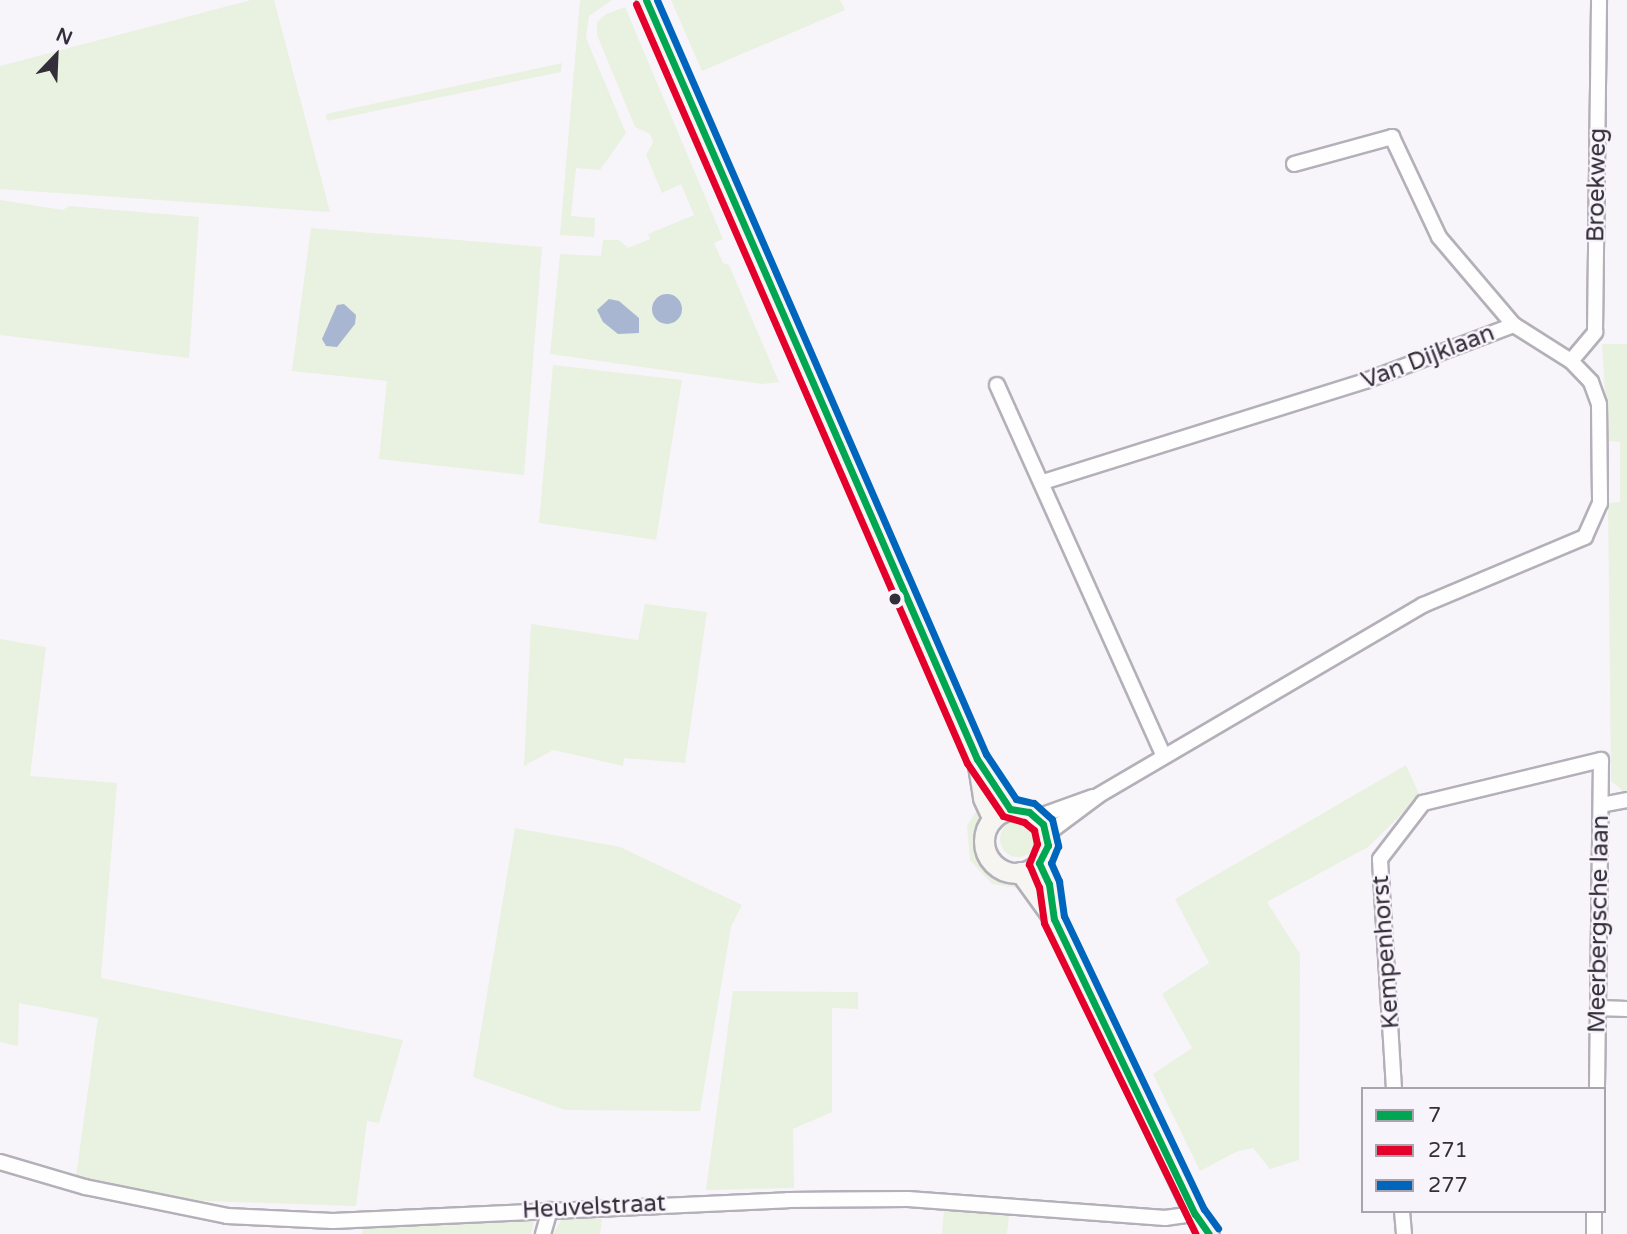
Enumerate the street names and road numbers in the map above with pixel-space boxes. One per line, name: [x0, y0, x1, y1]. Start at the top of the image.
street label: Broekweg: [1582, 128, 1612, 242]
street label: Van Dijklaan: [1357, 318, 1499, 396]
street label: Meerbergsche laan: [1583, 815, 1615, 1033]
street label: Kempenhorst: [1366, 874, 1406, 1030]
street label: Heuvelstraat: [521, 1189, 667, 1225]

